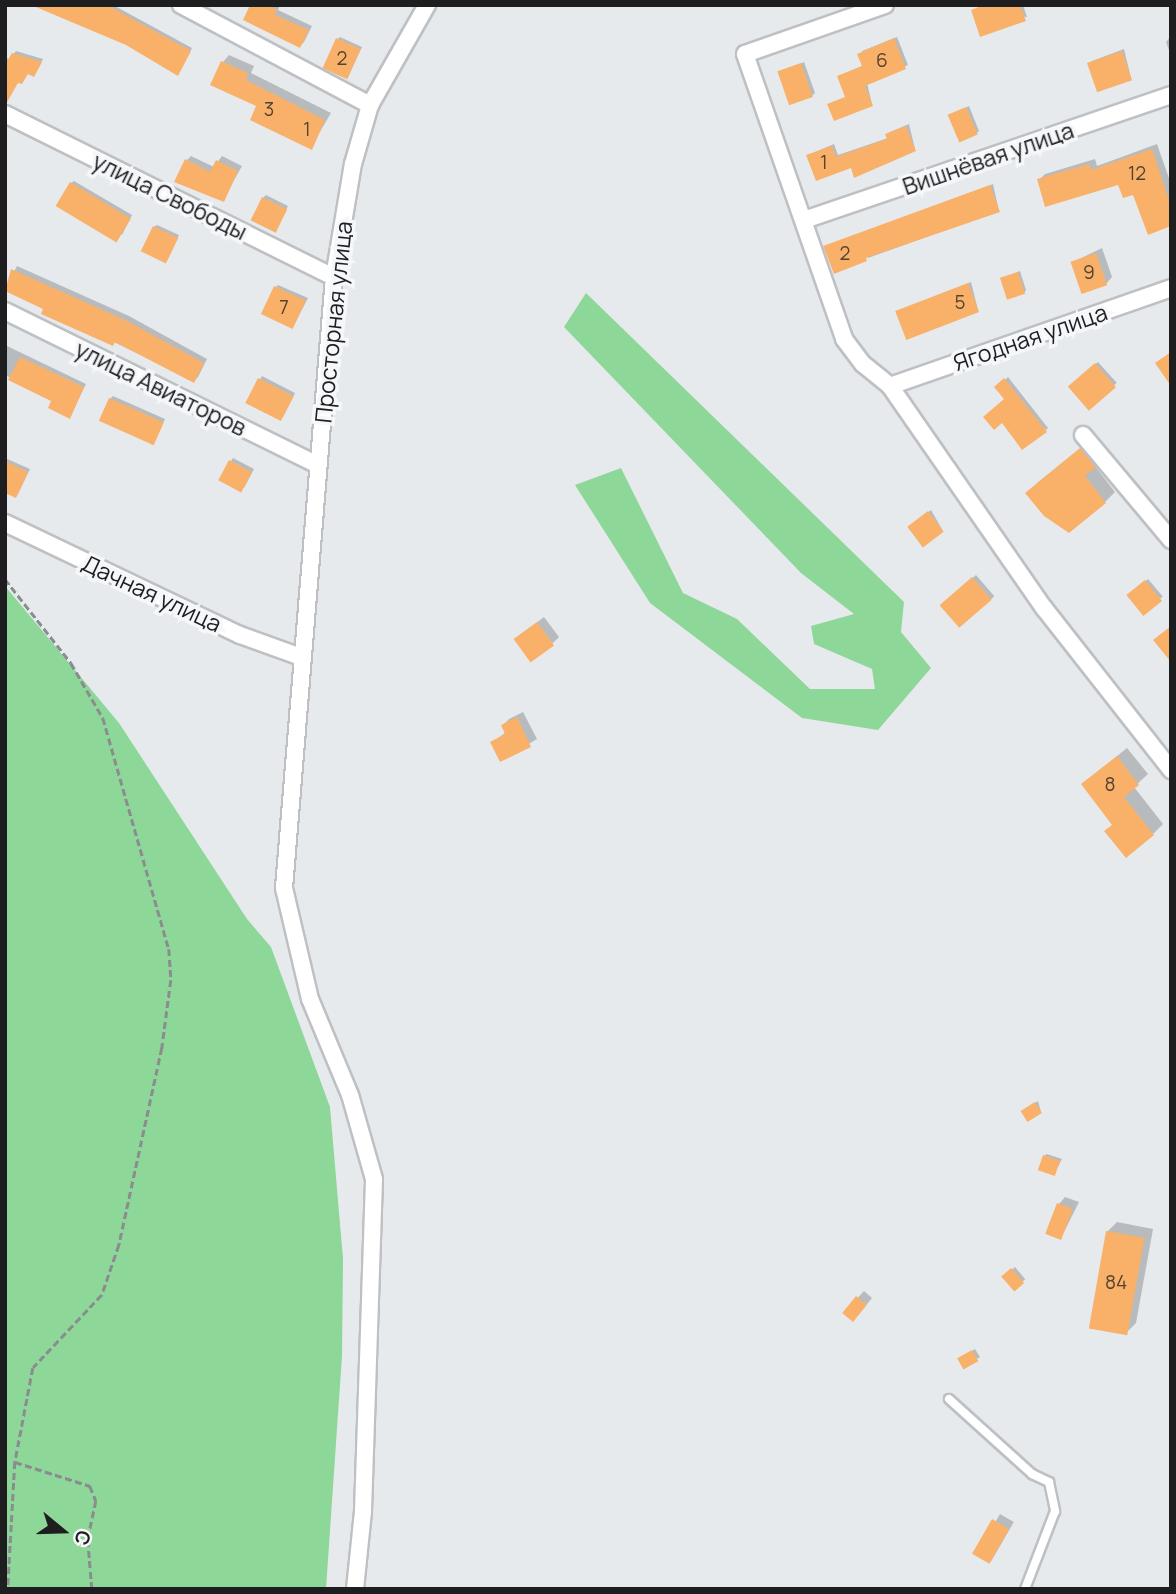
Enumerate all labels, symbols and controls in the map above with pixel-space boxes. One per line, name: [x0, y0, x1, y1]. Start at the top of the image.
house number: 2: [337, 48, 347, 70]
house number: 6: [876, 50, 888, 72]
house number: 3: [264, 99, 274, 121]
street label: Вишнёвая улица: [899, 116, 1077, 200]
house number: 1: [303, 119, 311, 141]
street label: улица Свободы: [88, 147, 252, 245]
house number: 1: [820, 152, 828, 174]
house number: 12: [1128, 163, 1146, 185]
street label: Просторная улица: [309, 220, 357, 424]
house number: 2: [840, 243, 850, 265]
house number: 9: [1083, 262, 1095, 284]
house number: 5: [955, 292, 965, 314]
house number: 7: [279, 297, 289, 319]
street label: Ягодная улица: [949, 298, 1111, 376]
street label: улица Авиаторов: [71, 335, 251, 441]
street label: Дачная улица: [78, 549, 226, 637]
house number: 8: [1104, 774, 1116, 796]
house number: 84: [1105, 1272, 1127, 1294]
north arrow: [28, 1496, 98, 1566]
text: С: [68, 1527, 97, 1549]

